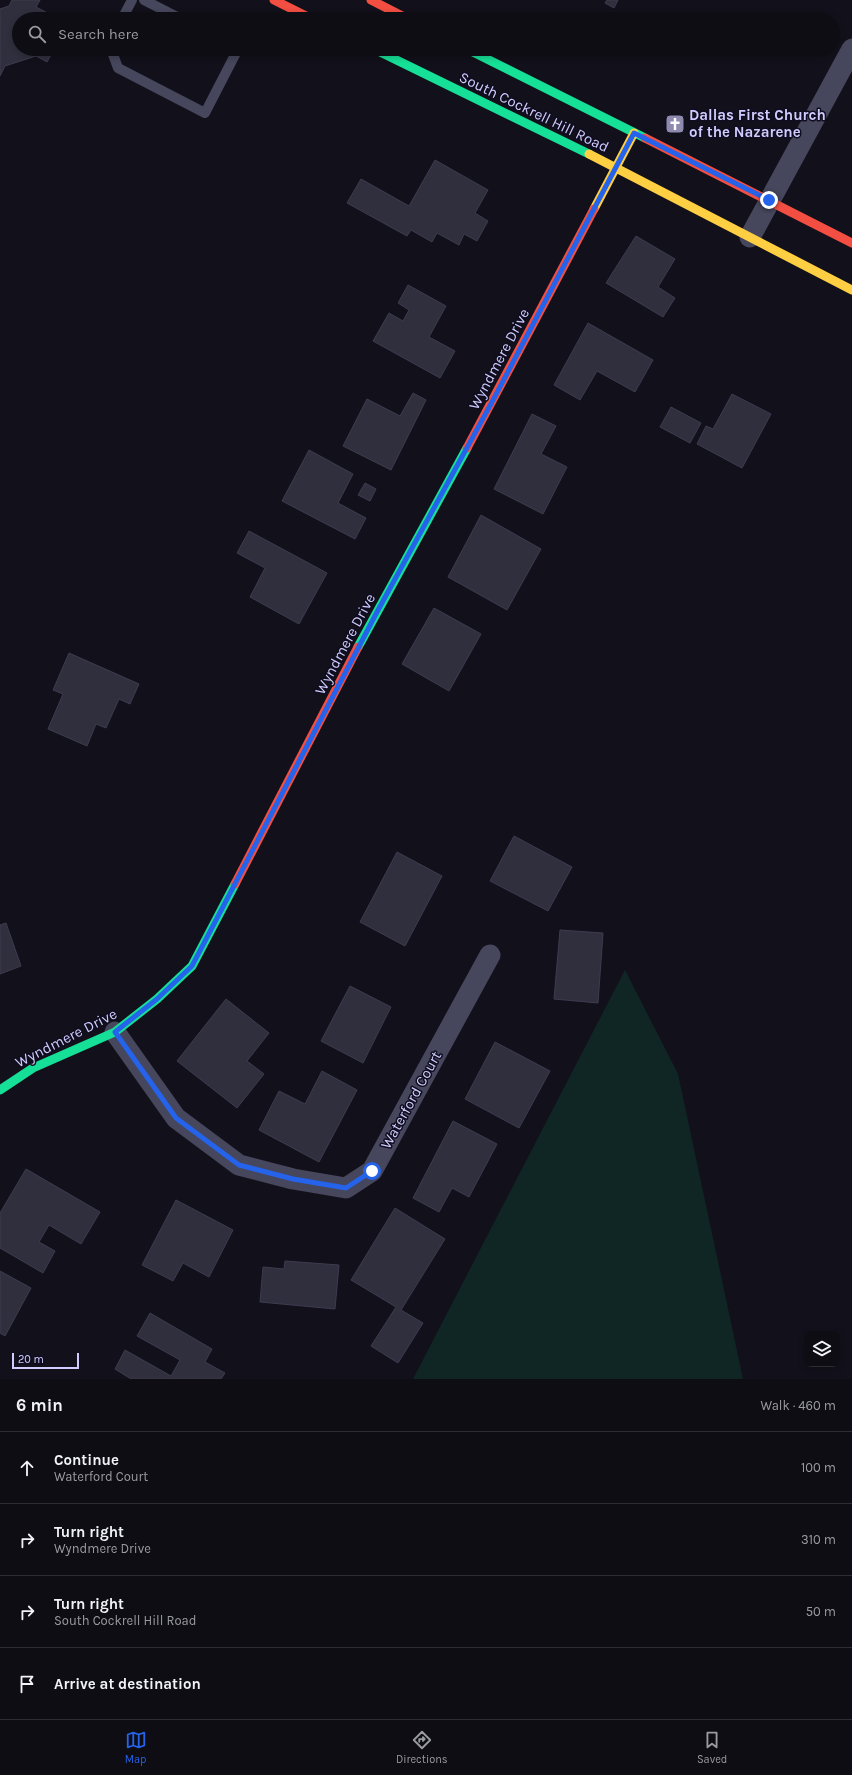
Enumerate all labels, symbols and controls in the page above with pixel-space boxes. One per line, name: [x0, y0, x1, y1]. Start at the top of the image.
search box: [12, 12, 840, 56]
icon: search: [26, 23, 48, 45]
text: Search here: [58, 25, 139, 43]
street label: South Cockrell Hill Road: [456, 68, 612, 156]
place label: Dallas First Church of the Nazarene: [689, 106, 826, 141]
church icon: Dallas First Church of the Nazarene: [664, 113, 686, 135]
route end: [760, 191, 778, 209]
street label: Wyndmere Drive: [465, 305, 533, 413]
street label: Wyndmere Drive: [311, 590, 379, 698]
street label: Wyndmere Drive: [12, 1005, 120, 1071]
street label: Waterford Court: [377, 1048, 445, 1152]
route start: [363, 1162, 381, 1180]
map controls: [804, 1331, 840, 1367]
button: layers: [804, 1331, 840, 1367]
scale bar: [12, 1351, 79, 1370]
text: 20 m: [18, 1353, 44, 1366]
text: 6 min: [16, 1395, 63, 1415]
text: Walk · 460 m: [761, 1398, 836, 1413]
text: Continue: [54, 1451, 119, 1469]
icon: ahead: [16, 1457, 38, 1479]
text: 100 m: [801, 1460, 836, 1475]
text: Waterford Court: [54, 1469, 148, 1484]
text: Turn right: [54, 1523, 124, 1541]
icon: right: [16, 1529, 38, 1551]
text: 310 m: [801, 1532, 836, 1547]
text: Wyndmere Drive: [54, 1541, 151, 1556]
text: Turn right: [54, 1595, 124, 1613]
icon: right: [16, 1601, 38, 1623]
text: 50 m: [806, 1604, 836, 1619]
text: South Cockrell Hill Road: [54, 1613, 196, 1628]
icon: arrive: [16, 1673, 38, 1695]
text: Arrive at destination: [54, 1675, 201, 1693]
tab: Map: [125, 1729, 147, 1766]
tab: Directions: [396, 1729, 448, 1766]
tab: Saved: [697, 1729, 727, 1766]

